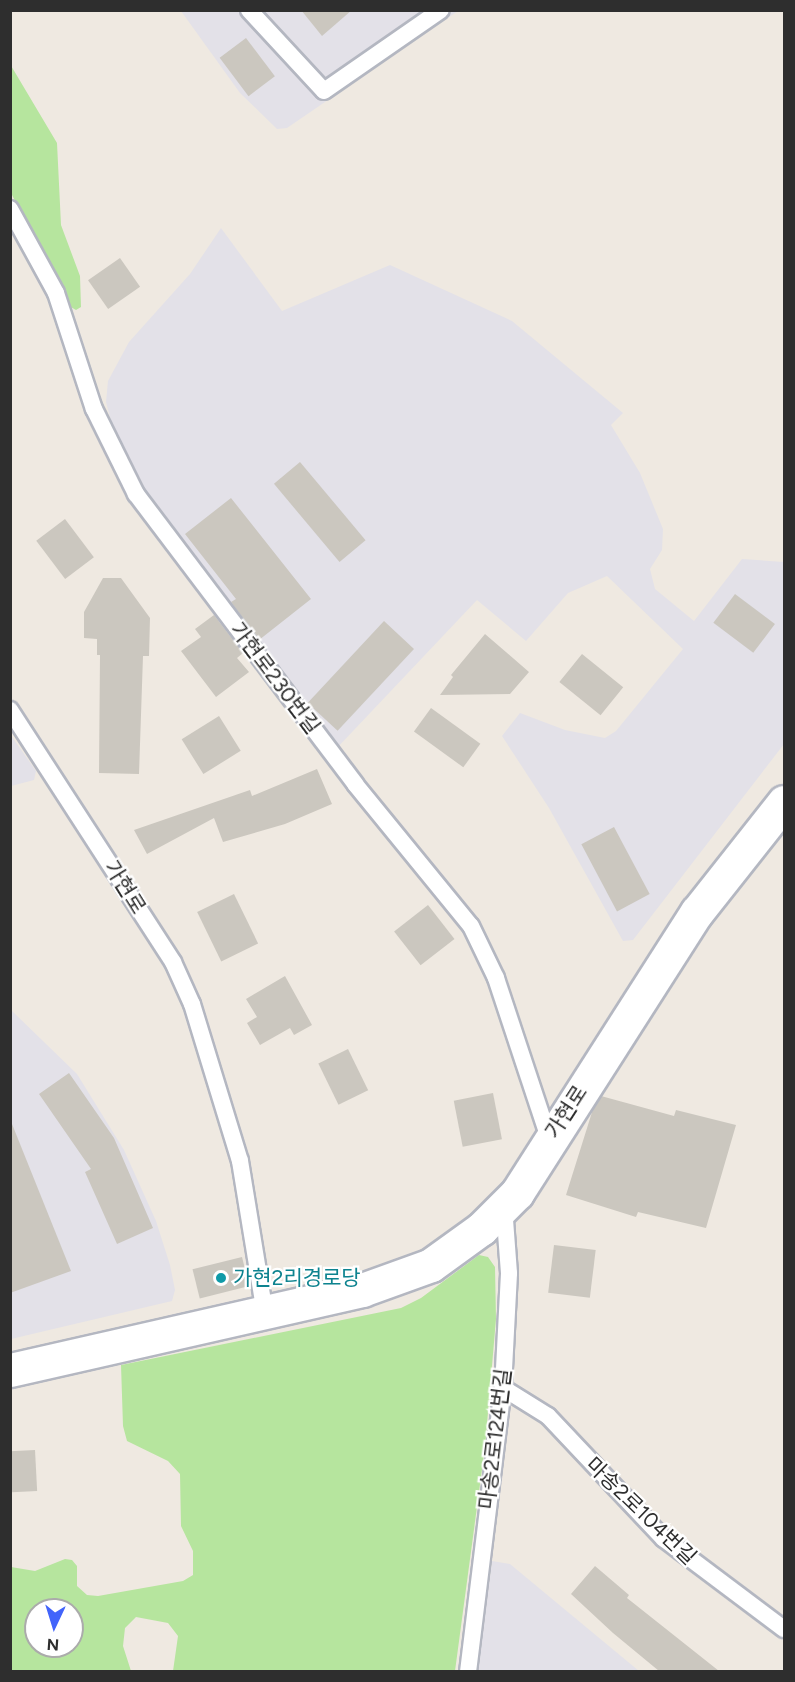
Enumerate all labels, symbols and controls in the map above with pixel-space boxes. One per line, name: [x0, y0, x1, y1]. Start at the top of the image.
street label: 가현로230번길: [225, 617, 325, 739]
street label: 가현로: [99, 856, 151, 918]
street label: 가현로: [540, 1081, 592, 1143]
place label: 가현2리경로당: [233, 1265, 361, 1291]
marker: 가현2리경로당: [214, 1271, 228, 1285]
street label: 마송2로124번길: [474, 1367, 516, 1511]
street label: 마송2로104번길: [581, 1452, 701, 1570]
north arrow: [24, 1598, 84, 1658]
text: N: [46, 1635, 60, 1654]

